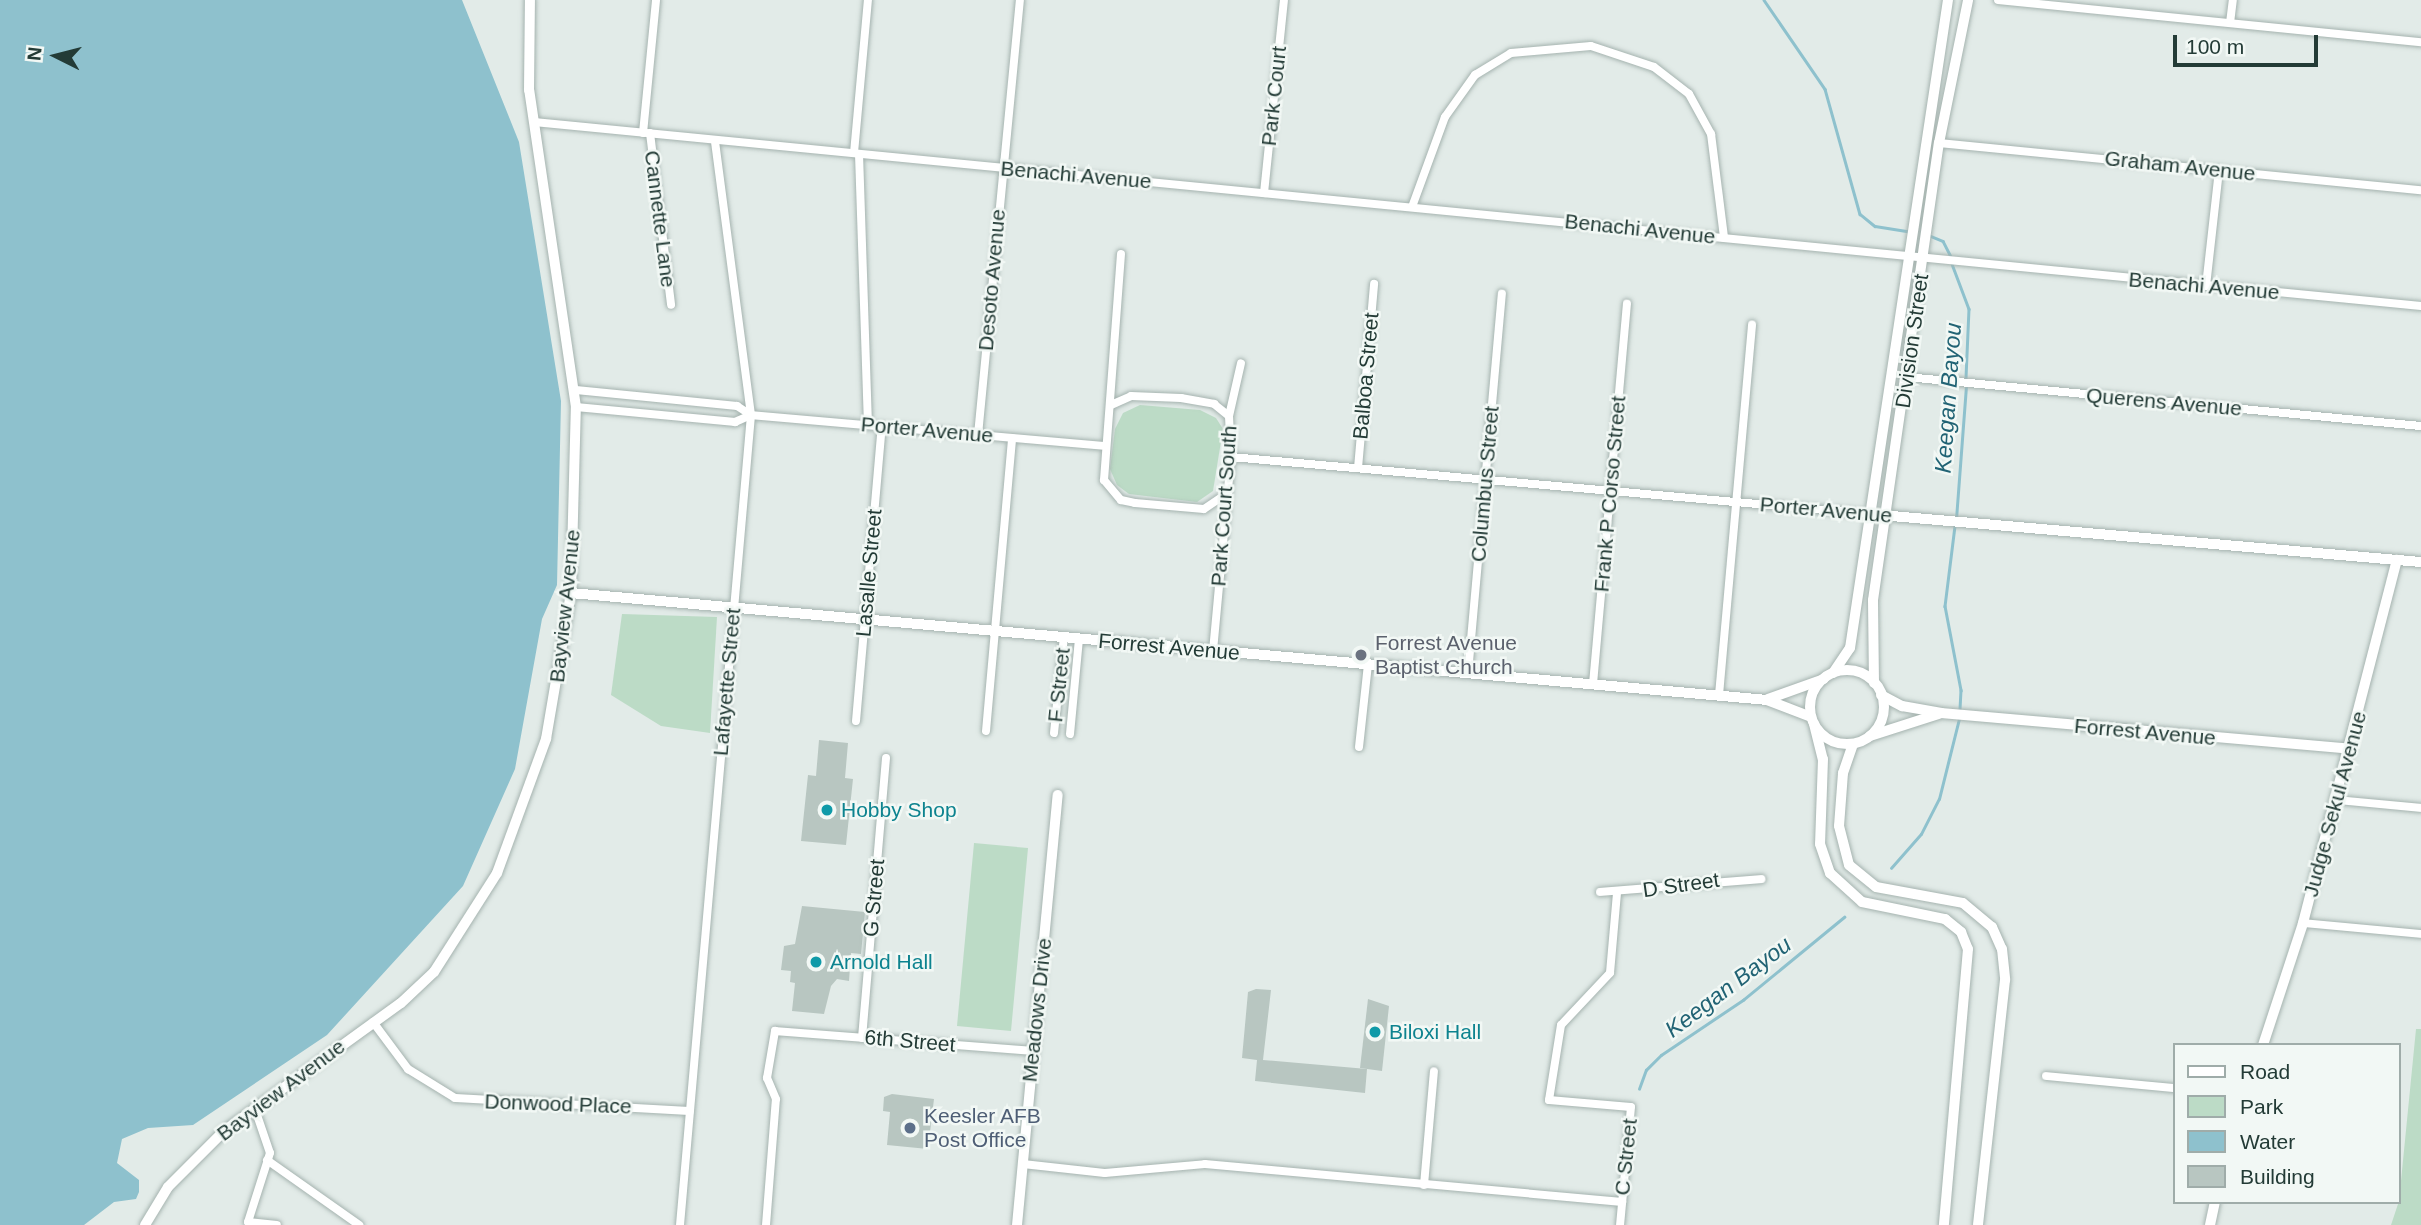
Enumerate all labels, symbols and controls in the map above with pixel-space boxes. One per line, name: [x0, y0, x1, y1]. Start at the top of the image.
north arrow: [21, 21, 91, 91]
scale bar: [2176, 21, 2321, 65]
text: 100 m: [2186, 35, 2244, 58]
street label: Park Court: [1256, 45, 1292, 147]
text: N: [23, 46, 46, 62]
street label: Graham Avenue: [2103, 145, 2257, 187]
street label: Cannette Lane: [639, 149, 681, 289]
street label: Benachi Avenue: [999, 156, 1153, 194]
street label: Desoto Avenue: [973, 208, 1011, 352]
street label: Benachi Avenue: [1563, 208, 1717, 250]
street label: Benachi Avenue: [2127, 267, 2281, 305]
street label: Division Street: [1890, 272, 1934, 410]
street label: Balboa Street: [1348, 312, 1384, 440]
water label: Keegan Bayou: [1929, 322, 1967, 474]
street label: Querens Avenue: [2085, 383, 2243, 421]
street label: Frank P Corso Street: [1589, 395, 1631, 593]
street label: Columbus Street: [1466, 405, 1504, 563]
street label: Porter Avenue: [859, 412, 995, 448]
street label: Park Court South: [1206, 425, 1242, 587]
street label: Porter Avenue: [1758, 492, 1894, 528]
street label: Lasalle Street: [851, 508, 887, 638]
street label: Bayview Avenue: [544, 528, 586, 684]
street label: Lafayette Street: [708, 607, 746, 757]
street label: Forrest Avenue: [1097, 628, 1241, 666]
place label: Forrest Avenue Baptist Church: [1375, 630, 1518, 680]
street label: F Street: [1043, 647, 1075, 723]
marker: Forrest Avenue Baptist Church: [1353, 647, 1369, 663]
street label: Judge Sekul Avenue: [2298, 708, 2372, 900]
street label: Forrest Avenue: [2073, 713, 2217, 751]
place label: Hobby Shop: [841, 797, 957, 823]
marker: Hobby Shop: [819, 802, 835, 818]
street label: G Street: [858, 858, 890, 938]
street label: D Street: [1641, 867, 1721, 903]
water label: Keegan Bayou: [1659, 931, 1797, 1043]
street label: Meadows Drive: [1017, 937, 1057, 1083]
place label: Arnold Hall: [830, 949, 933, 975]
marker: Arnold Hall: [808, 954, 824, 970]
place label: Biloxi Hall: [1389, 1019, 1481, 1045]
street label: 6th Street: [864, 1024, 956, 1058]
marker: Biloxi Hall: [1367, 1024, 1383, 1040]
street label: Bayview Avenue: [212, 1033, 350, 1147]
legend: [2172, 1043, 2400, 1204]
text: Road: [2240, 1060, 2290, 1083]
street label: Donwood Place: [484, 1089, 632, 1119]
text: Park: [2240, 1095, 2283, 1118]
place label: Keesler AFB Post Office: [924, 1103, 1042, 1153]
street label: C Street: [1609, 1117, 1643, 1197]
marker: Keesler AFB Post Office: [902, 1120, 918, 1136]
text: Water: [2240, 1130, 2295, 1153]
text: Building: [2240, 1165, 2315, 1188]

